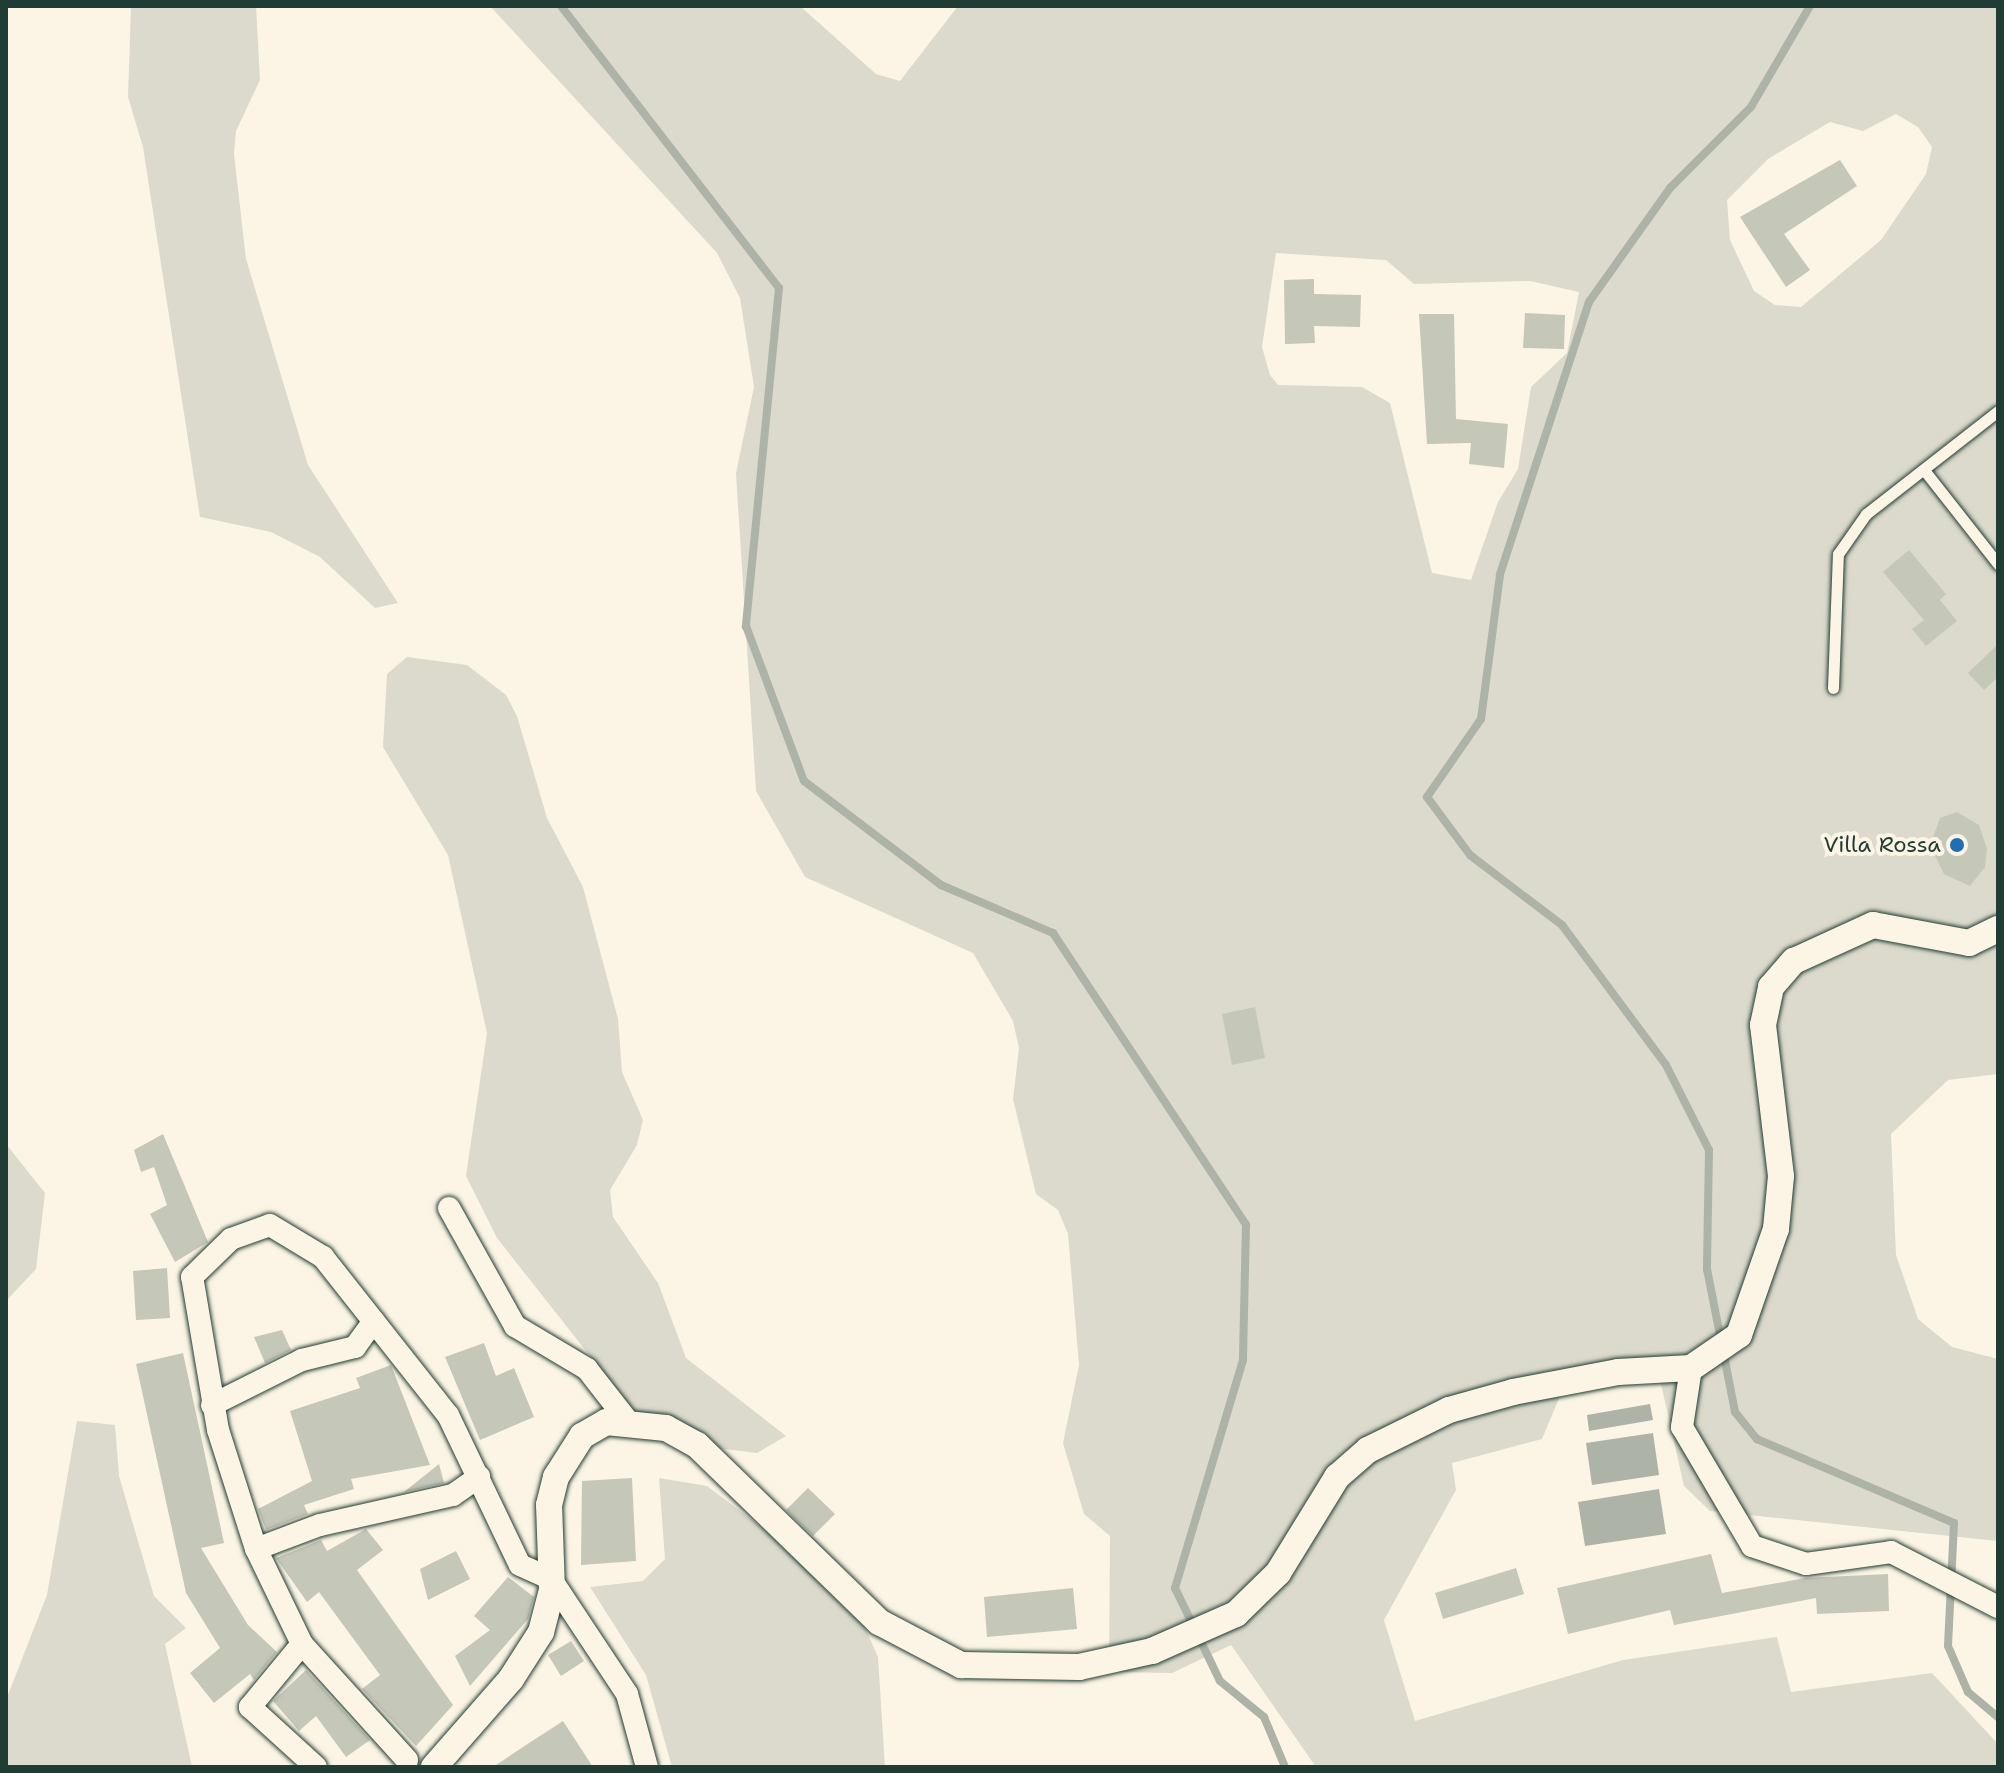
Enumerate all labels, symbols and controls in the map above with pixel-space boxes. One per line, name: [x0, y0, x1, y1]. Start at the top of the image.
place label: Villa Rossa: [1823, 832, 1941, 858]
marker: Villa Rossa: [1948, 836, 1966, 854]

